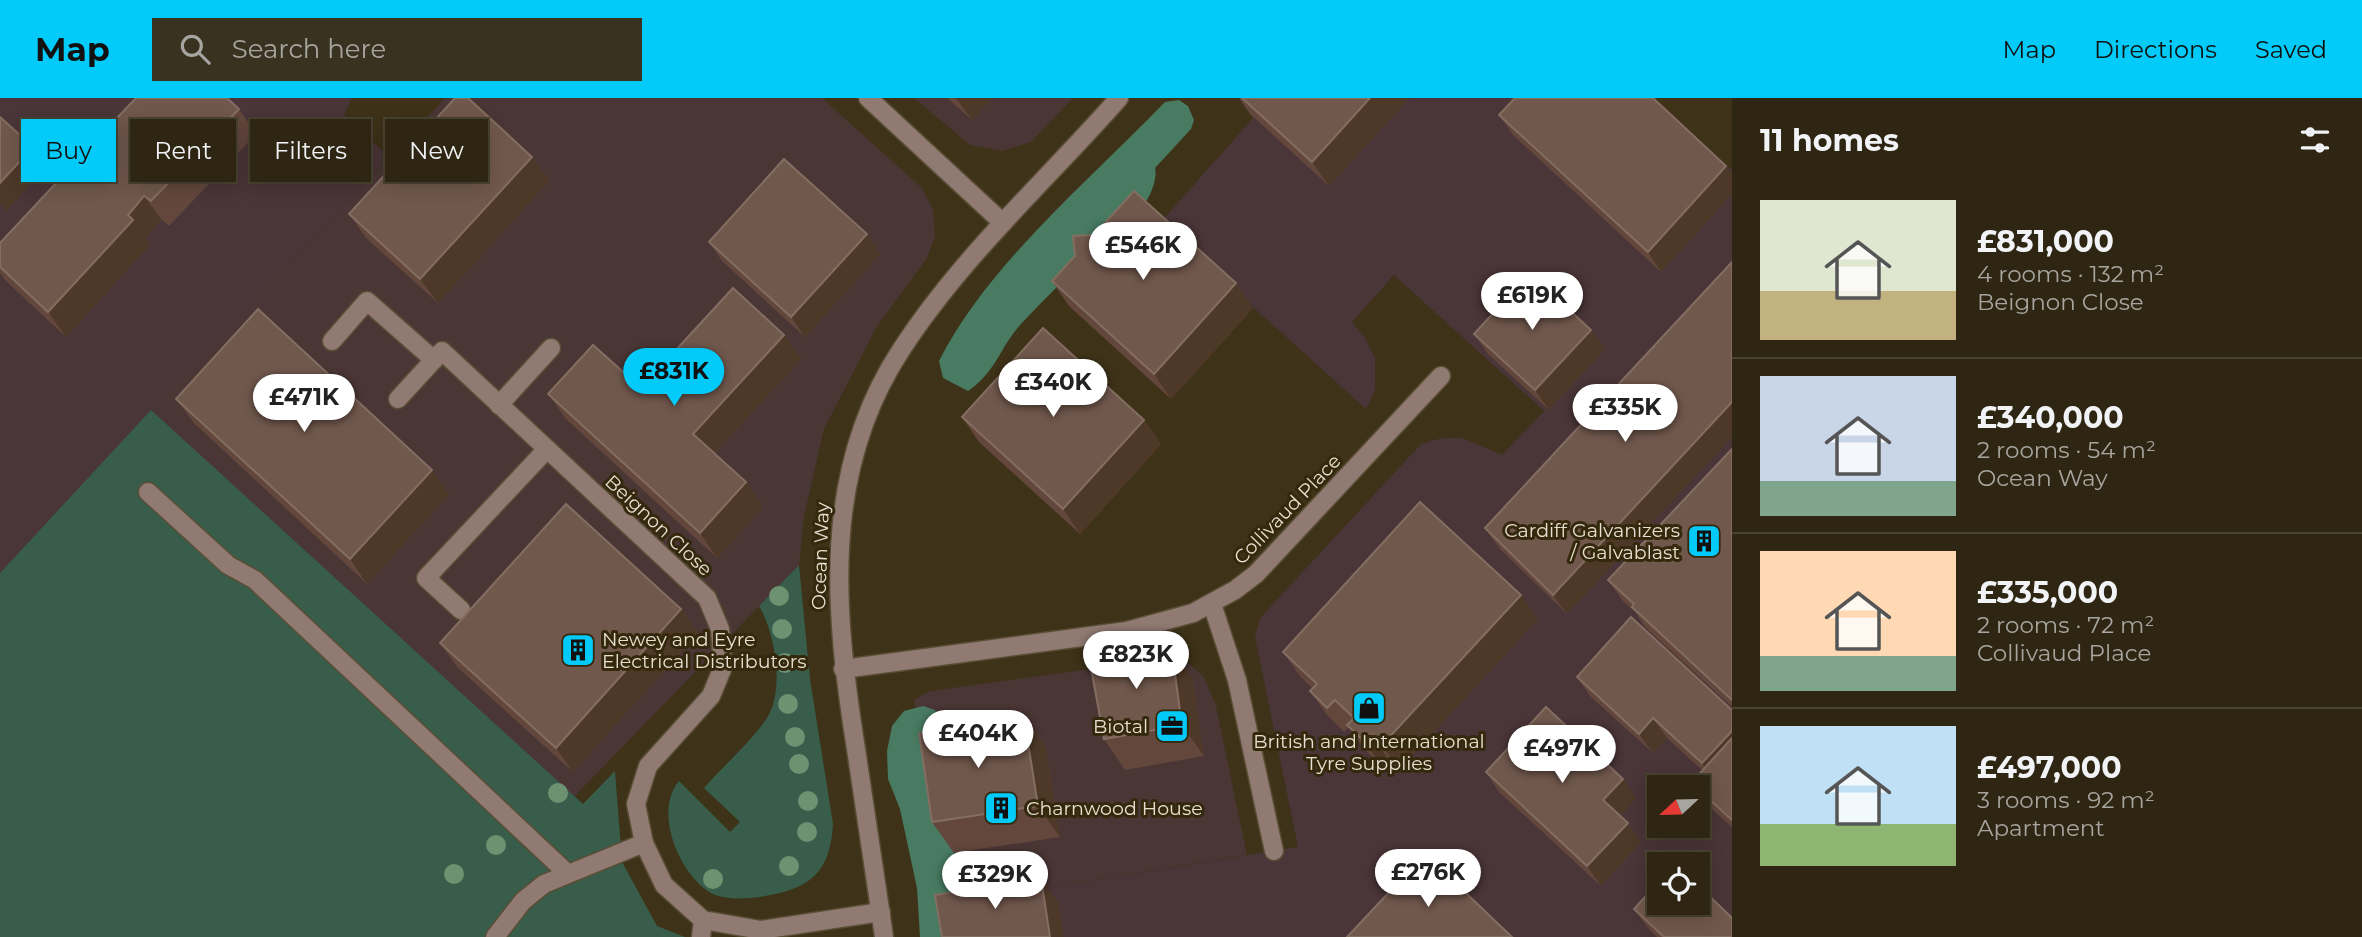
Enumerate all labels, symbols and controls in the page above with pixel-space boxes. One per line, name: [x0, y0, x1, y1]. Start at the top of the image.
search box: [152, 18, 642, 81]
text: Map: [35, 29, 110, 69]
icon: search: [176, 30, 214, 68]
text: Search here: [232, 33, 386, 65]
text: Map: [2003, 35, 2056, 64]
text: Directions: [2094, 35, 2217, 64]
text: Saved: [2255, 35, 2327, 64]
chip: Buy: [21, 119, 116, 182]
chip: Rent: [130, 119, 236, 182]
chip: Filters: [250, 119, 371, 182]
chip: New: [385, 119, 488, 182]
icon: filters: [2296, 121, 2334, 159]
text: 11 homes: [1760, 122, 1899, 159]
pin: £546K: [1094, 222, 1192, 282]
text: £831,000: [1977, 223, 2114, 260]
icon: home: [1816, 228, 1900, 312]
text: £546K: [1105, 231, 1181, 259]
text: 4 rooms · 132 m²: [1977, 260, 2164, 288]
pin: £619K: [1483, 272, 1581, 332]
text: £619K: [1497, 281, 1567, 309]
text: Beignon Close: [1977, 288, 2144, 316]
pin: £831K: [625, 348, 723, 408]
text: £831K: [639, 357, 709, 385]
pin: £340K: [1004, 360, 1102, 419]
text: £340K: [1014, 368, 1092, 396]
pin: £471K: [255, 374, 353, 434]
text: £471K: [269, 383, 339, 411]
pin: £335K: [1576, 384, 1674, 444]
text: £335K: [1589, 393, 1661, 421]
text: £340,000: [1977, 399, 2124, 436]
icon: home: [1816, 404, 1900, 488]
text: 2 rooms · 54 m²: [1977, 436, 2156, 464]
street label: Collivaud Place: [1229, 450, 1346, 569]
text: Ocean Way: [1977, 464, 2108, 492]
street label: Beignon Close: [600, 470, 717, 581]
street label: Ocean Way: [807, 501, 834, 610]
place label: Cardiff Galvanizers / Galvablast: [1504, 519, 1680, 564]
building icon: Cardiff Galvanizers / Galvablast: [1685, 522, 1723, 560]
text: £335,000: [1977, 574, 2118, 611]
icon: home: [1816, 579, 1900, 663]
text: 2 rooms · 72 m²: [1977, 611, 2154, 639]
place label: Newey and Eyre Electrical Distributors: [602, 628, 807, 673]
building icon: Newey and Eyre Electrical Distributors: [559, 631, 597, 669]
pin: £823K: [1087, 632, 1185, 691]
text: Collivaud Place: [1977, 639, 2151, 667]
text: £823K: [1099, 640, 1173, 668]
shop icon: British and International Tyre Supplies: [1350, 689, 1388, 727]
office icon: Biotal: [1153, 707, 1191, 745]
pin: £404K: [929, 710, 1027, 770]
place label: Biotal: [1093, 715, 1148, 738]
text: £404K: [938, 719, 1018, 747]
pin: £497K: [1513, 726, 1611, 785]
place label: British and International Tyre Supplies: [1253, 730, 1485, 775]
text: £497K: [1524, 734, 1600, 762]
text: £497,000: [1977, 749, 2122, 786]
icon: home: [1816, 754, 1900, 838]
north arrow: [1647, 775, 1710, 838]
map controls: [1647, 775, 1710, 915]
text: 3 rooms · 92 m²: [1977, 786, 2155, 814]
building icon: Charnwood House: [982, 789, 1020, 827]
place label: Charnwood House: [1026, 797, 1203, 820]
text: Apartment: [1977, 814, 2105, 842]
pin: £276K: [1379, 850, 1477, 909]
pin: £329K: [946, 852, 1044, 911]
button: locate: [1647, 852, 1710, 915]
text: £276K: [1391, 858, 1465, 886]
text: £329K: [958, 860, 1032, 888]

